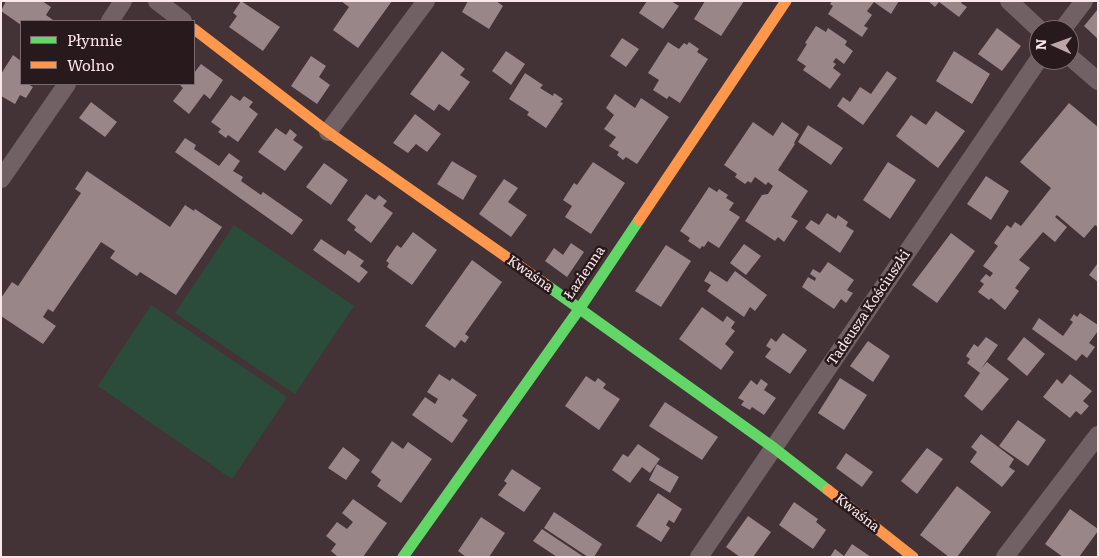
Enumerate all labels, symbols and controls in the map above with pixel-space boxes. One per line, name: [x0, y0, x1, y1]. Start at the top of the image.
legend: [20, 20, 195, 85]
north arrow: [1029, 20, 1079, 70]
text: Płynnie: [67, 28, 122, 51]
text: N: [1030, 38, 1050, 51]
text: Wolno: [67, 53, 114, 76]
street label: Łazienna: [561, 243, 609, 303]
street label: Tadeusza Kościuszki: [824, 247, 914, 369]
street label: Kwaśna: [504, 252, 556, 296]
street label: Kwaśna: [831, 490, 883, 536]

